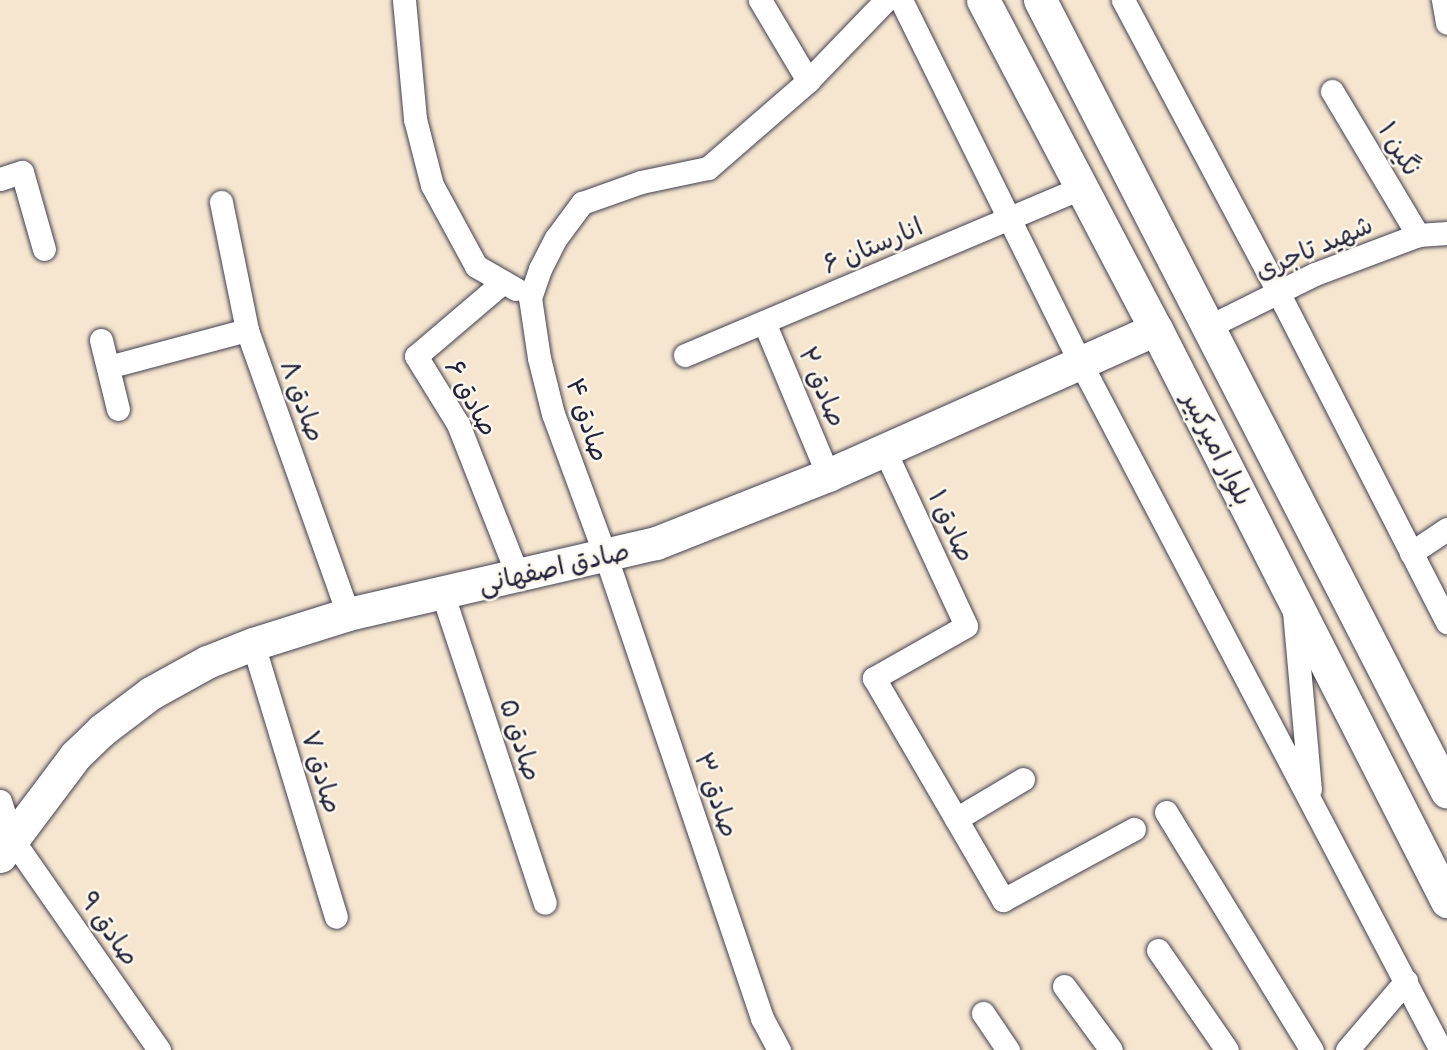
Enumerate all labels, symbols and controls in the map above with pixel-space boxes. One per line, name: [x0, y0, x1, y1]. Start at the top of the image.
street label: نگین ۱: [1371, 116, 1427, 182]
street label: شهید تاجری: [1250, 209, 1378, 287]
street label: انارستان ۶: [818, 211, 928, 281]
street label: صادق ۲: [791, 342, 853, 432]
street label: صادق ۶: [438, 354, 504, 442]
street label: صادق ۸: [273, 356, 331, 446]
street label: صادق ۴: [559, 374, 615, 466]
street label: بلوار امیرکبیر: [1175, 387, 1259, 511]
street label: صادق ۱: [921, 485, 981, 567]
street label: صادق اصفهانی: [476, 535, 632, 601]
street label: صادق ۵: [492, 695, 548, 785]
street label: صادق ۷: [294, 727, 348, 817]
street label: صادق ۳: [687, 748, 745, 842]
street label: صادق ۹: [72, 886, 146, 972]

